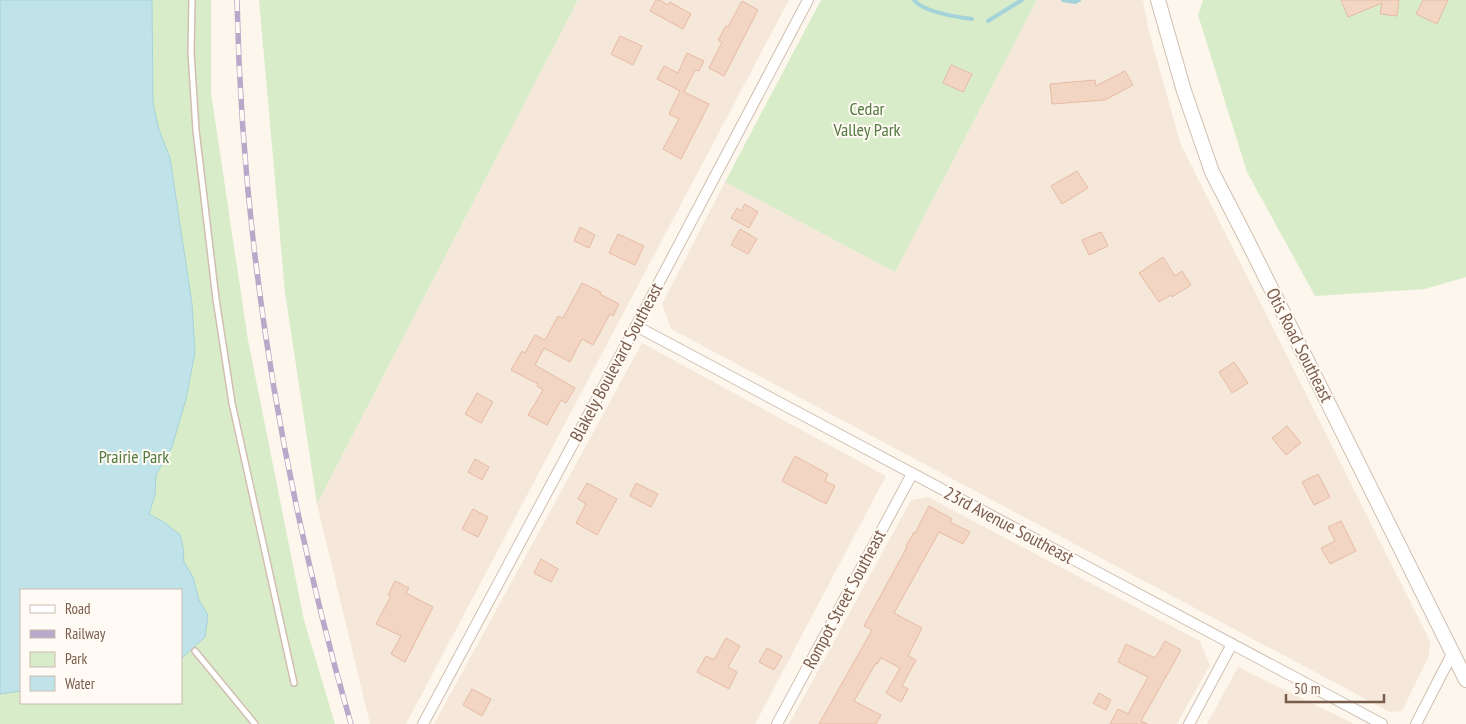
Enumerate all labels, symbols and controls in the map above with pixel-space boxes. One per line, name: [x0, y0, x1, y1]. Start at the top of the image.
park label: Cedar Valley Park: [832, 97, 901, 141]
street label: Blakely Boulevard Southeast: [564, 279, 668, 445]
street label: Otis Road Southeast: [1261, 284, 1339, 406]
park label: Prairie Park: [99, 445, 169, 468]
street label: 23rd Avenue Southeast: [940, 481, 1078, 569]
street label: Rompot Street Southeast: [798, 525, 890, 673]
legend: [20, 589, 182, 704]
text: Road: [65, 599, 91, 618]
text: Railway: [65, 624, 106, 643]
text: Park: [65, 649, 87, 668]
scale bar: [1286, 672, 1384, 704]
text: Water: [65, 674, 96, 693]
text: 50 m: [1294, 679, 1320, 698]

